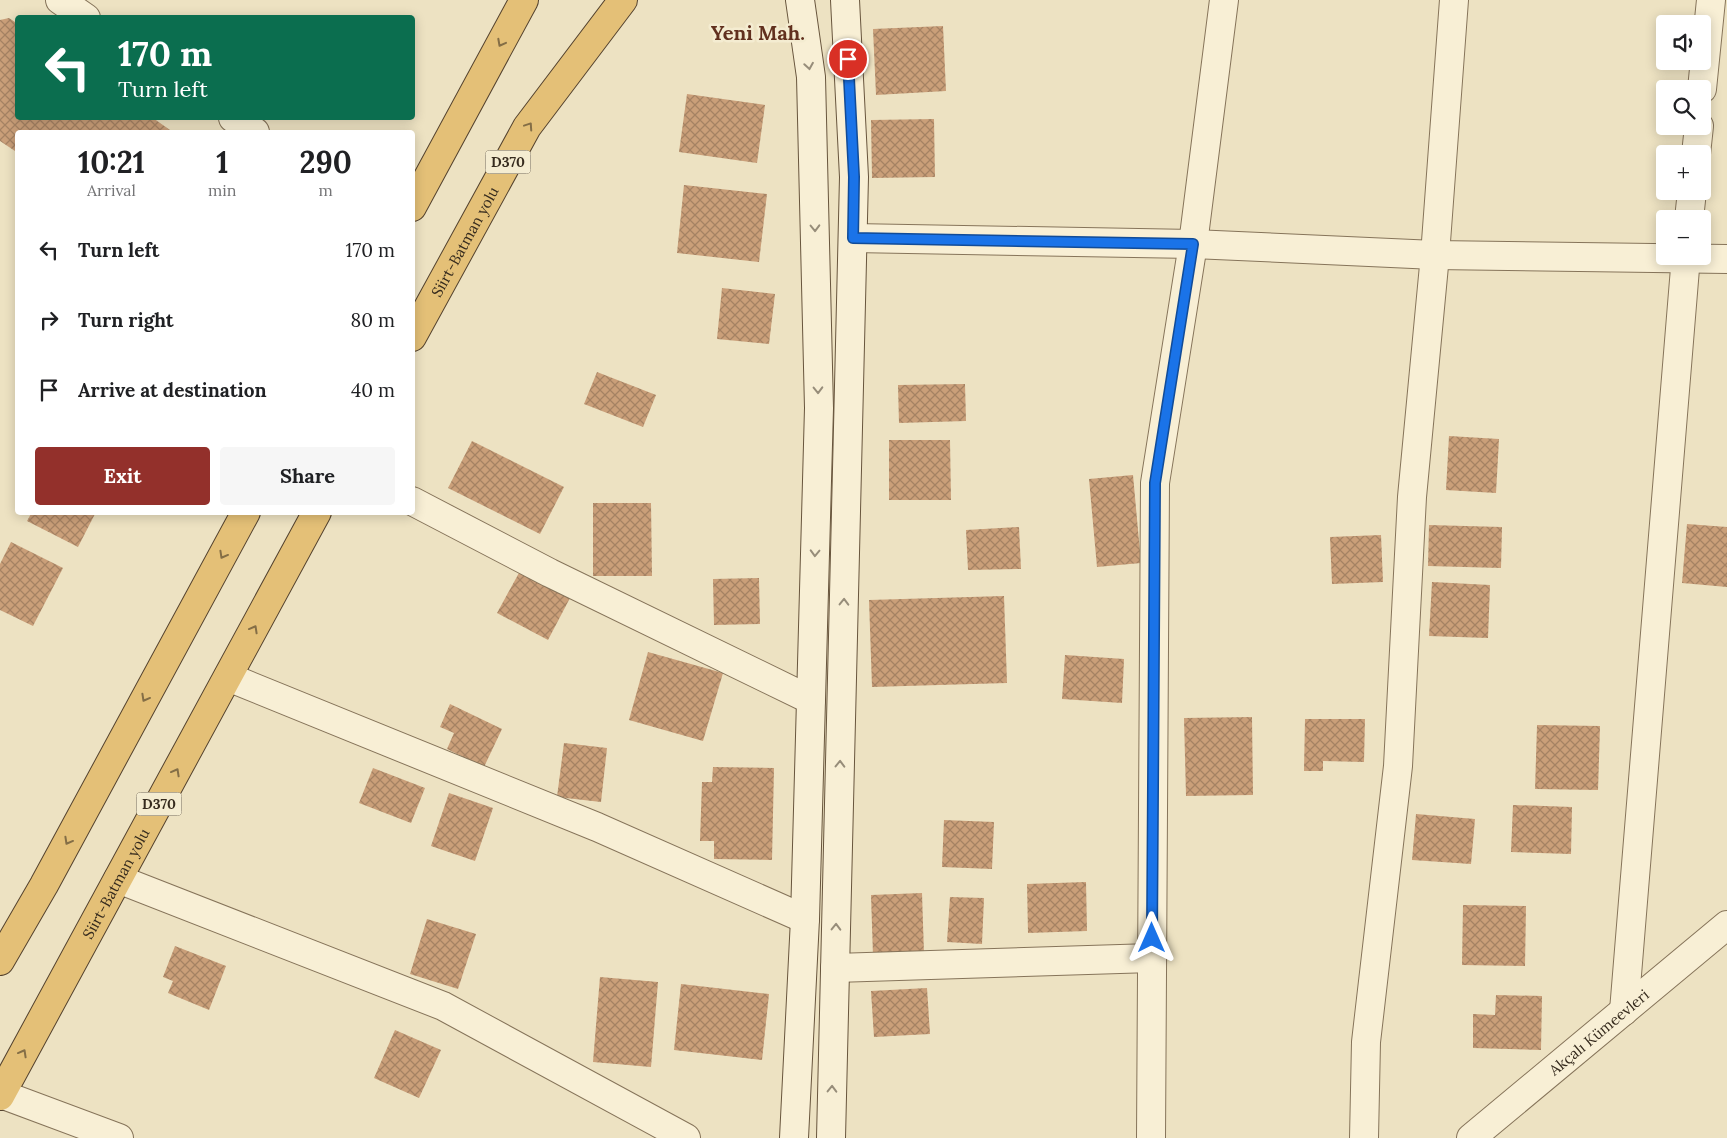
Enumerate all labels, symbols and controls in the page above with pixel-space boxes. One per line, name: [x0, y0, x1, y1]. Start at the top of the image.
map controls: [1656, 15, 1711, 265]
button: sound: [1656, 15, 1711, 70]
district label: Yeni Mah.: [711, 20, 805, 45]
text: 170 m: [118, 31, 212, 76]
icon: left: [35, 35, 100, 100]
one-way arrow: [497, 38, 507, 47]
pin: [827, 38, 869, 80]
icon: arrive: [834, 45, 862, 73]
one-way arrow: [804, 61, 814, 70]
text: Turn left: [118, 75, 208, 103]
button: search: [1656, 80, 1711, 135]
one-way arrow: [522, 122, 532, 131]
text: 10:21: [78, 143, 145, 181]
text: 1: [216, 143, 228, 181]
text: 290: [300, 143, 352, 181]
button: +: [1656, 145, 1711, 200]
road number: D370: [486, 150, 530, 173]
text: Arrival: [87, 180, 136, 200]
text: min: [208, 180, 237, 200]
text: m: [319, 180, 333, 200]
street label: Siirt-Batman yolu: [426, 183, 502, 300]
button: −: [1656, 210, 1711, 265]
one-way arrow: [809, 224, 820, 232]
icon: left: [35, 236, 63, 264]
text: Turn left: [78, 238, 159, 262]
text: 170 m: [346, 238, 395, 262]
icon: right: [35, 306, 63, 334]
text: Turn right: [78, 308, 174, 332]
text: 80 m: [351, 308, 395, 332]
icon: arrive: [35, 376, 63, 404]
text: Arrive at destination: [78, 378, 267, 402]
text: 40 m: [351, 378, 395, 402]
one-way arrow: [813, 387, 824, 395]
button: Exit: [35, 447, 210, 505]
button: Share: [220, 447, 395, 505]
one-way arrow: [810, 549, 820, 557]
one-way arrow: [219, 550, 229, 559]
one-way arrow: [839, 598, 849, 606]
one-way arrow: [248, 625, 258, 634]
one-way arrow: [142, 693, 152, 702]
one-way arrow: [835, 760, 845, 768]
one-way arrow: [170, 768, 180, 777]
road number: D370: [136, 792, 182, 816]
street label: Siirt-Batman yolu: [78, 825, 153, 942]
one-way arrow: [64, 836, 74, 845]
position arrow: [1125, 911, 1177, 963]
one-way arrow: [831, 923, 841, 930]
street label: Akçalı Kümeevleri: [1544, 985, 1653, 1080]
one-way arrow: [17, 1049, 27, 1058]
one-way arrow: [827, 1085, 838, 1093]

